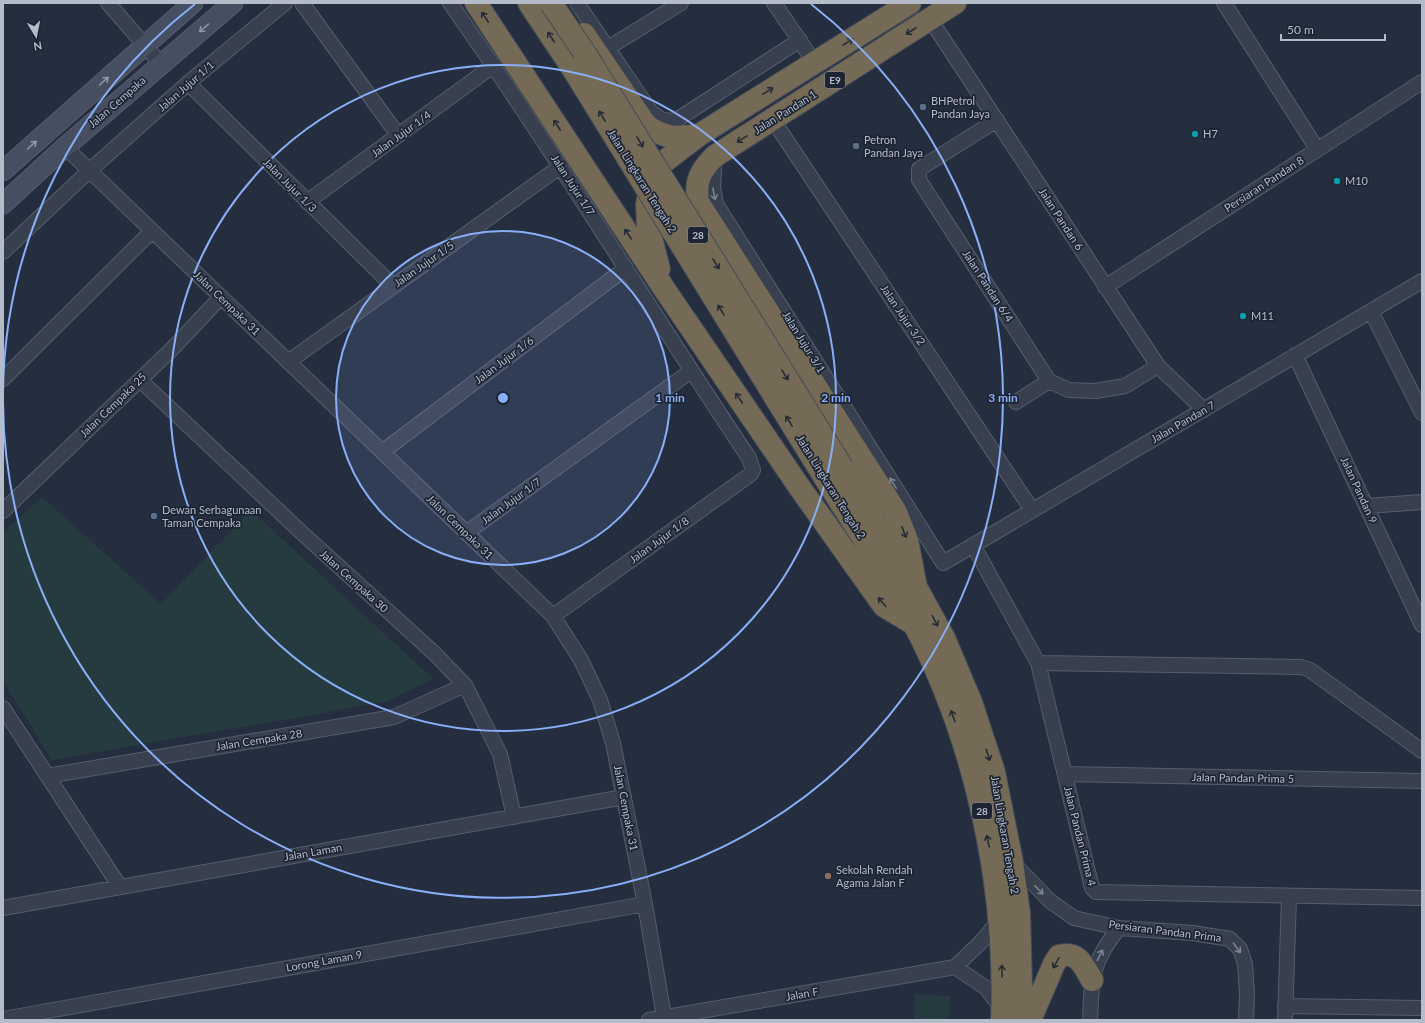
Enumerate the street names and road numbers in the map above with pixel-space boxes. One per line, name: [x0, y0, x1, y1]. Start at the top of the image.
street label: Jalan Jujur 1/1: [155, 58, 216, 114]
road number: E9: [825, 72, 845, 88]
street label: Jalan Cempaka: [85, 73, 148, 130]
street label: Jalan Pandan 1: [751, 87, 819, 136]
street label: Jalan Jujur 1/4: [368, 107, 433, 160]
street label: Jalan Lingkaran Tengah 2: [605, 127, 680, 235]
street label: Jalan Jujur 1/7: [549, 152, 598, 218]
street label: Persiaran Pandan 8: [1221, 153, 1306, 214]
street label: Jalan Jujur 1/3: [261, 155, 320, 214]
street label: Jalan Pandan 6: [1036, 185, 1086, 252]
road number: 28: [688, 227, 708, 243]
street label: Jalan Jujur 1/5: [391, 238, 456, 289]
street label: Jalan Pandan 6/4: [960, 247, 1017, 325]
street label: Jalan Cempaka 31: [191, 268, 263, 338]
street label: Jalan Jujur 3/2: [878, 282, 928, 348]
street label: Jalan Jujur 3/1: [780, 308, 829, 375]
street label: Jalan Jujur 1/6: [472, 333, 536, 386]
street label: Jalan Cempaka 25: [77, 370, 149, 440]
street label: Jalan Pandan 7: [1148, 398, 1217, 445]
street label: Jalan Lingkaran Tengah 2: [794, 433, 869, 541]
street label: Jalan Pandan 9: [1338, 454, 1381, 525]
street label: Jalan Jujur 1/7: [478, 475, 543, 527]
street label: Jalan Cempaka 31: [424, 492, 496, 562]
street label: Jalan Jujur 1/8: [626, 514, 691, 566]
street label: Jalan Cempaka 30: [318, 547, 392, 615]
street label: Jalan Cempaka 28: [215, 726, 303, 753]
street label: Jalan Cempaka 31: [612, 764, 641, 852]
street label: Jalan Pandan Prima 5: [1192, 770, 1294, 785]
street label: Jalan Lingkaran Tengah 2: [989, 775, 1022, 895]
street label: Jalan Pandan Prima 4: [1062, 785, 1099, 888]
road number: 28: [972, 803, 992, 819]
street label: Jalan Laman: [283, 840, 343, 863]
street label: Persiaran Pandan Prima: [1108, 917, 1222, 944]
street label: Lorong Laman 9: [285, 947, 363, 974]
street label: Jalan F: [784, 984, 819, 1003]

